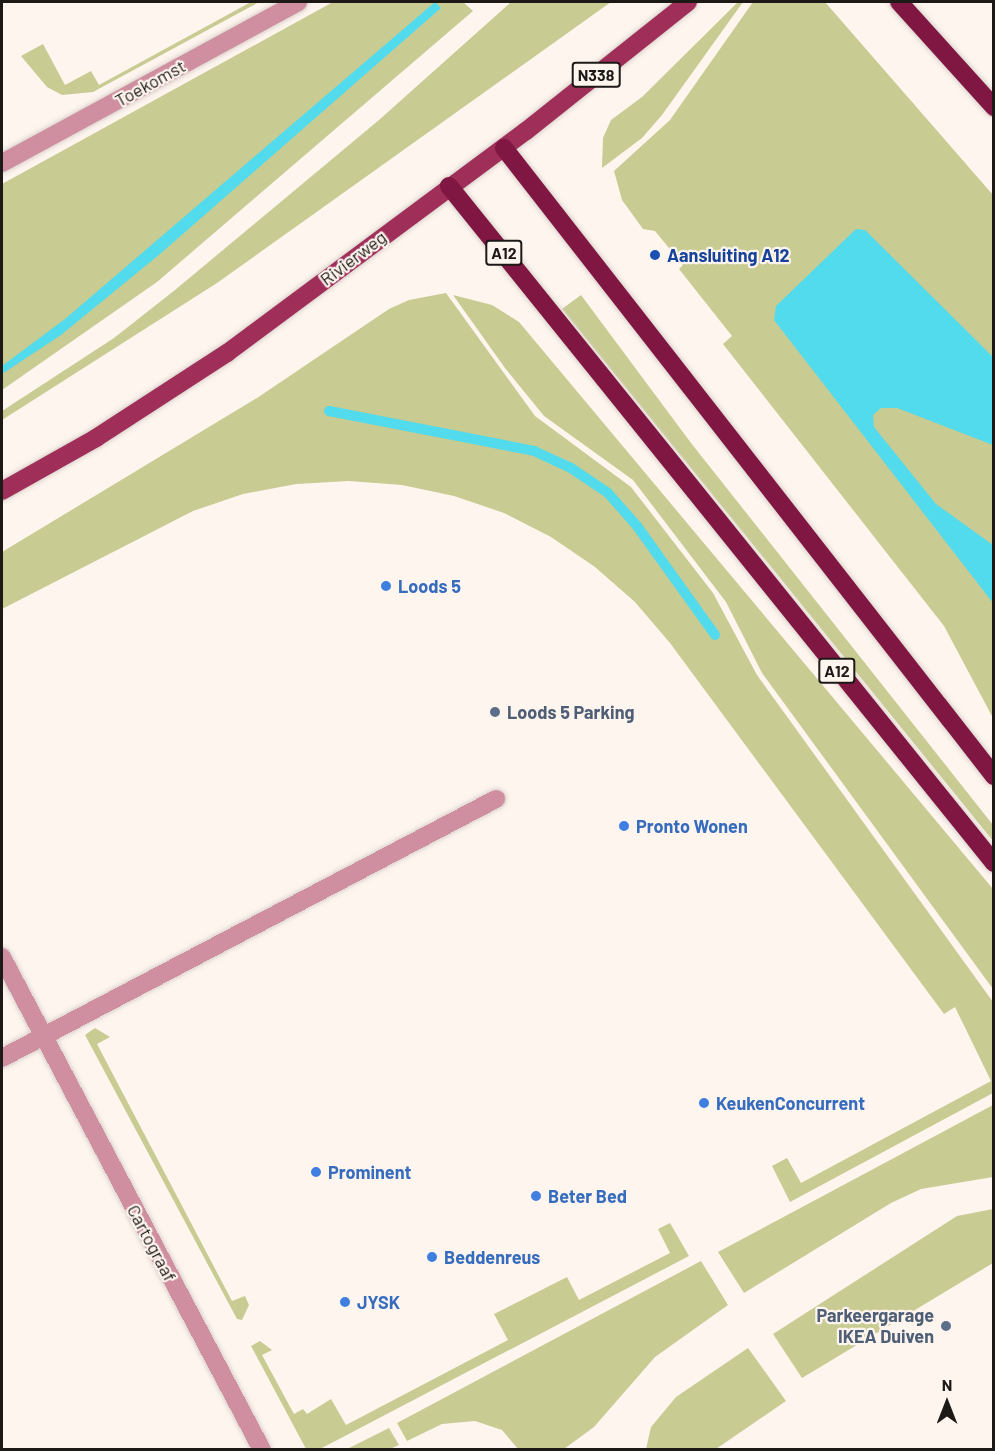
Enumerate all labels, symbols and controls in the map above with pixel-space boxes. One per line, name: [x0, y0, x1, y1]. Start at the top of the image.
street label: Toekomst: [111, 55, 189, 111]
road number: N338: [570, 62, 622, 88]
street label: Rivierweg: [316, 226, 390, 290]
road number: A12: [484, 240, 524, 266]
place label: Aansluiting A12: [667, 244, 790, 266]
marker: Aansluiting A12: [648, 248, 662, 262]
place label: Loods 5: [398, 575, 461, 597]
marker: Loods 5: [379, 579, 393, 593]
road number: A12: [818, 658, 856, 684]
place label: Loods 5 Parking: [507, 701, 635, 723]
marker: Loods 5 Parking: [488, 705, 502, 719]
place label: Pronto Wonen: [636, 815, 748, 837]
marker: Pronto Wonen: [617, 819, 631, 833]
place label: KeukenConcurrent: [716, 1092, 865, 1114]
marker: KeukenConcurrent: [697, 1096, 711, 1110]
place label: Prominent: [328, 1161, 411, 1183]
marker: Prominent: [309, 1165, 323, 1179]
place label: Beter Bed: [548, 1185, 627, 1207]
marker: Beter Bed: [529, 1189, 543, 1203]
street label: Cartograaf: [123, 1201, 181, 1285]
place label: Beddenreus: [444, 1246, 540, 1268]
marker: Beddenreus: [425, 1250, 439, 1264]
place label: JYSK: [357, 1291, 400, 1313]
marker: JYSK: [338, 1295, 352, 1309]
place label: Parkeergarage IKEA Duiven: [816, 1305, 934, 1348]
marker: Parkeergarage IKEA Duiven: [939, 1319, 953, 1333]
north arrow: [917, 1373, 977, 1433]
text: N: [942, 1375, 952, 1394]

